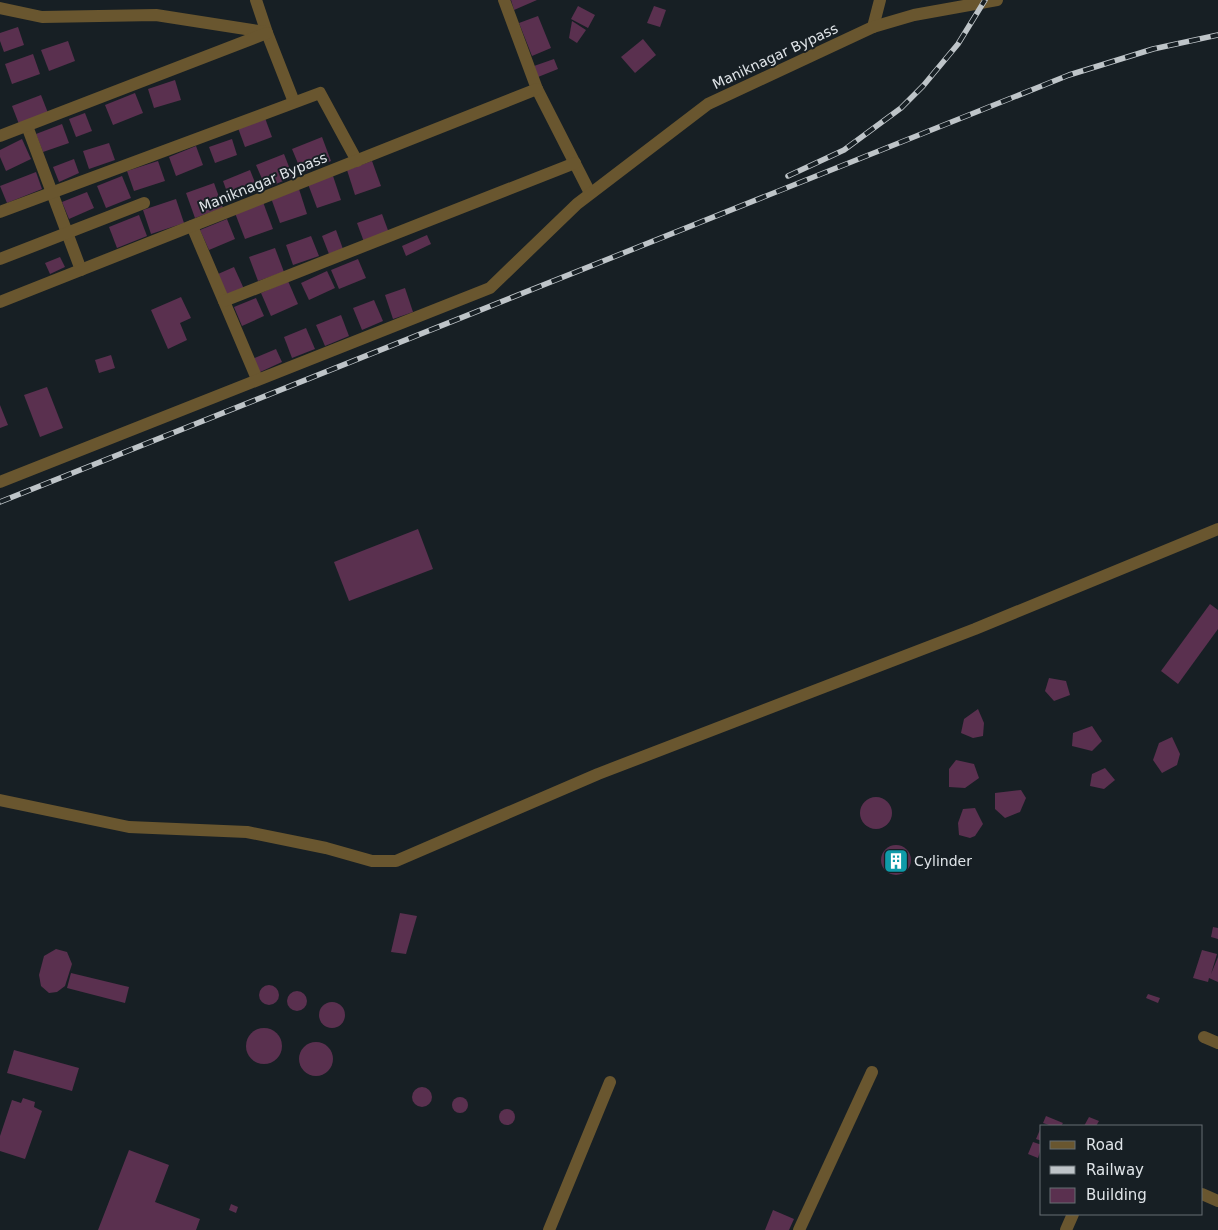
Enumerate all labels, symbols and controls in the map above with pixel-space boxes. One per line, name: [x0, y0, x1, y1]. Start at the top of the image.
street label: Maniknagar Bypass: [710, 20, 840, 92]
street label: Maniknagar Bypass: [197, 149, 329, 215]
building icon: Cylinder: [883, 848, 909, 874]
place label: Cylinder: [914, 853, 972, 869]
legend: [1040, 1125, 1203, 1215]
text: Road: [1086, 1136, 1124, 1154]
text: Railway: [1086, 1161, 1144, 1179]
text: Building: [1086, 1186, 1147, 1204]

